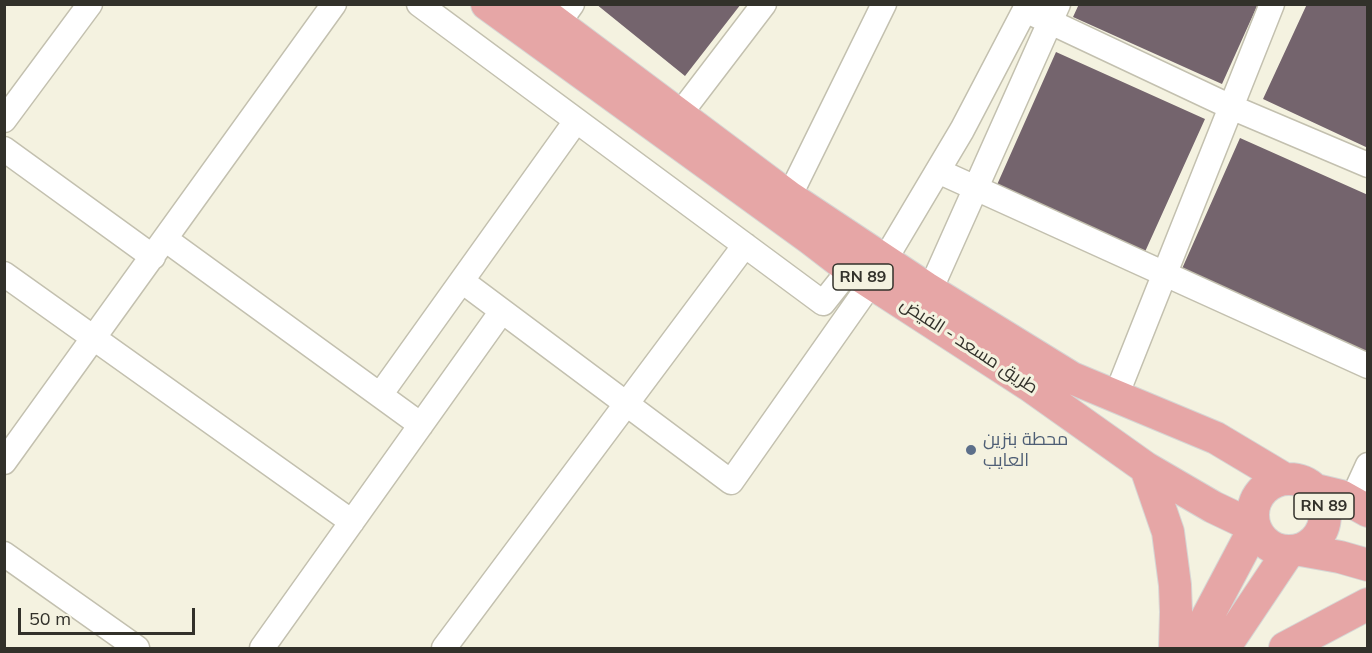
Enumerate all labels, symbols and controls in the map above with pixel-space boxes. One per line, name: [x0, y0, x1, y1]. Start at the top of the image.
road number: RN 89: [833, 264, 893, 290]
street label: طريق مسعد - الفيض: [896, 293, 1042, 399]
place label: محطة بنزين العايب: [983, 429, 1068, 472]
marker: محطة بنزين العايب: [964, 443, 978, 457]
road number: RN 89: [1294, 493, 1354, 519]
scale bar: [21, 596, 198, 634]
text: 50 m: [29, 607, 71, 630]

